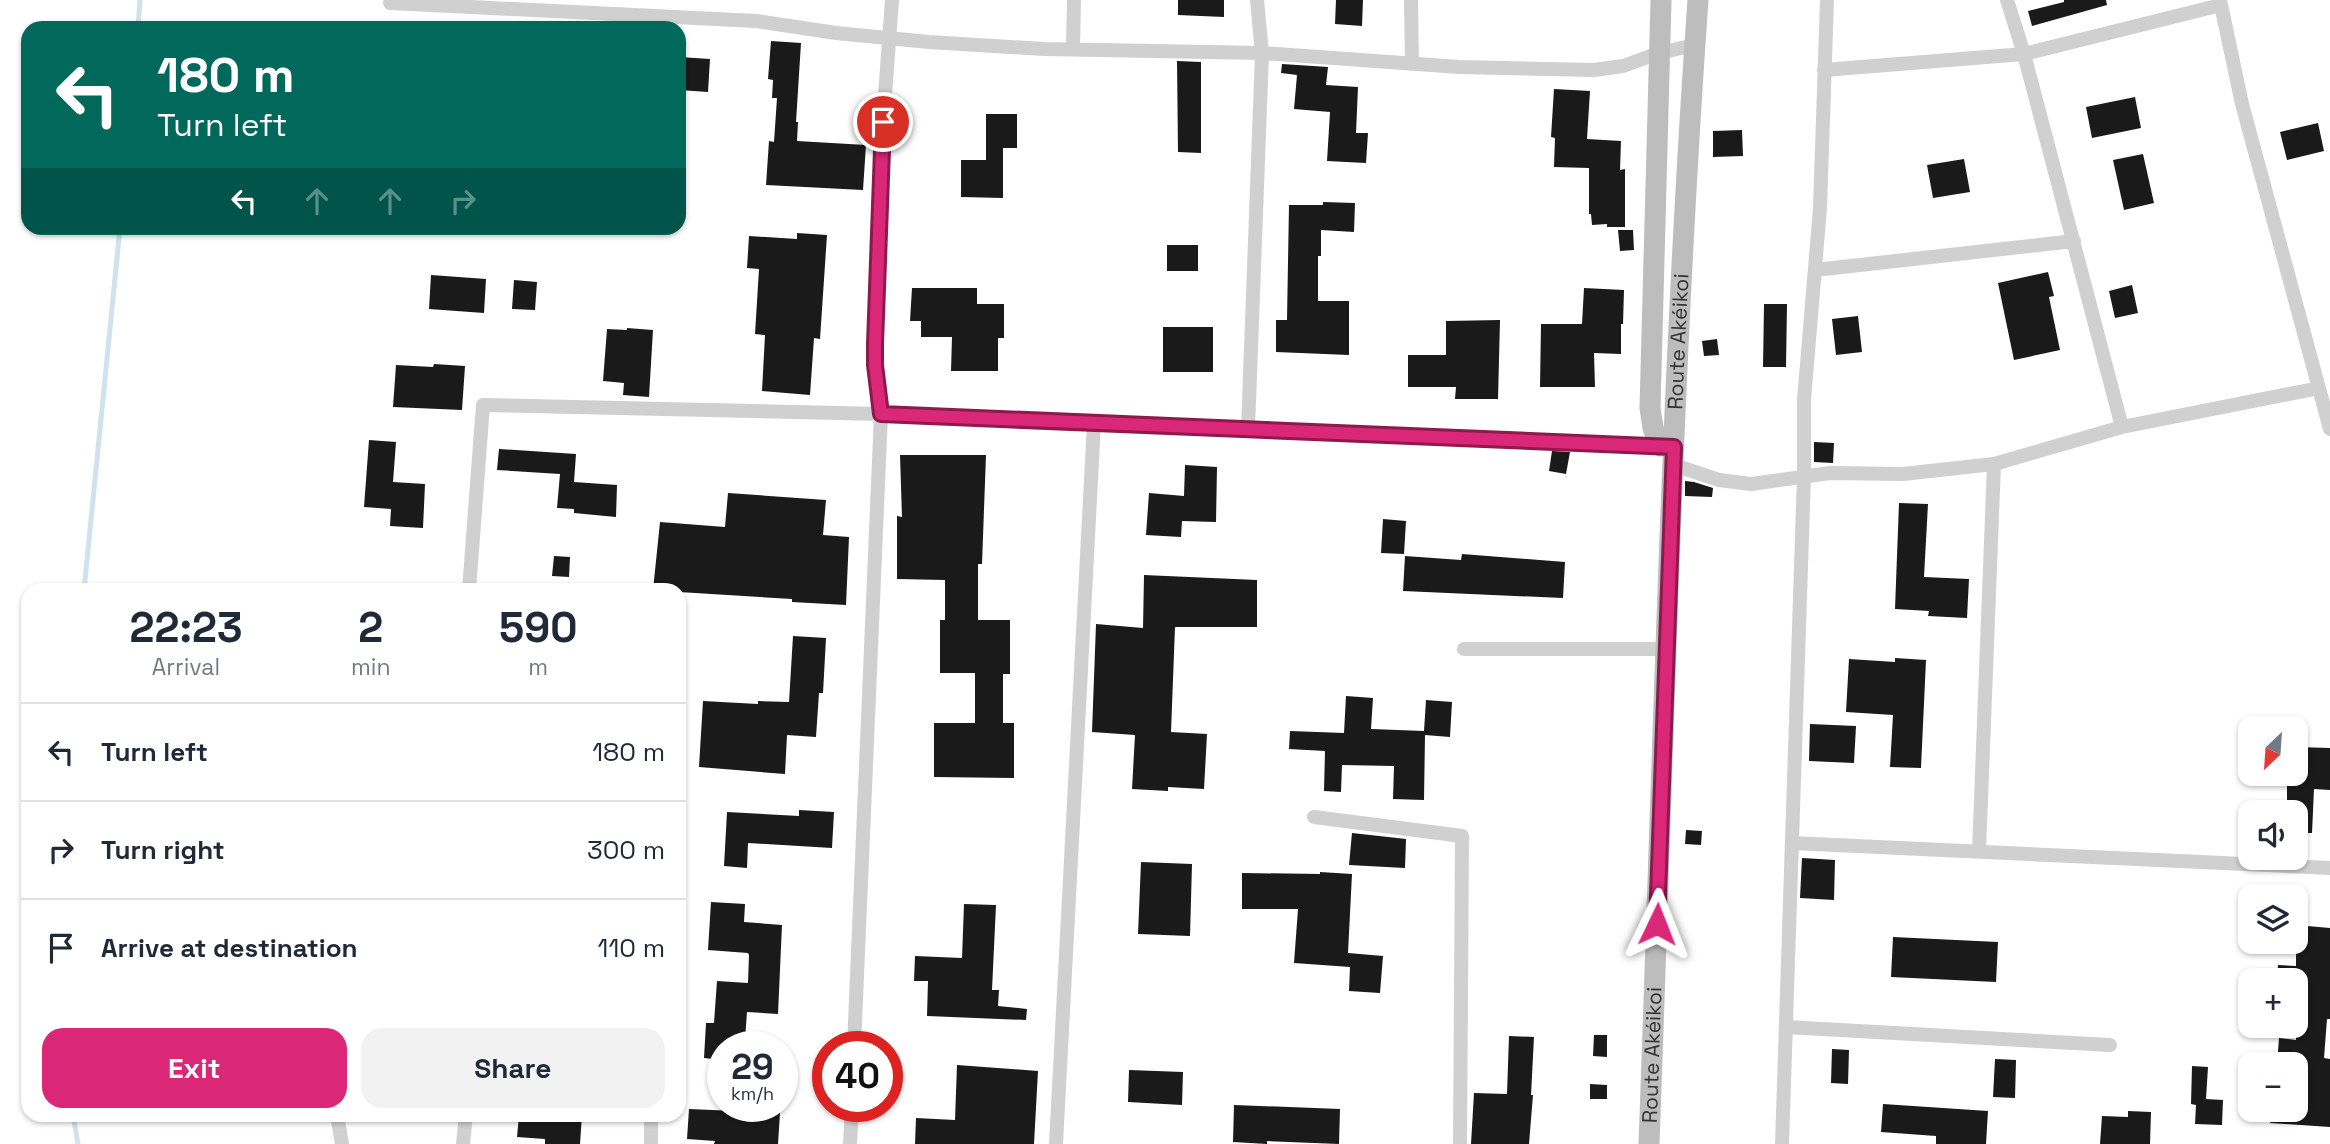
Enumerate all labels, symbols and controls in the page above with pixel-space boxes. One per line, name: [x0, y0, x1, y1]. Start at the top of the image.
text: 180 m: [157, 44, 295, 106]
icon: left: [42, 49, 133, 140]
pin: [853, 92, 913, 152]
icon: arrive: [864, 103, 902, 141]
text: Turn left: [157, 105, 287, 145]
icon: left: [225, 182, 263, 220]
icon: ahead: [298, 182, 336, 220]
icon: ahead: [371, 182, 409, 220]
icon: right: [444, 182, 482, 220]
street label: Route Akéikoi: [1661, 273, 1695, 410]
text: 22:23: [130, 601, 242, 654]
text: 2: [358, 601, 383, 654]
text: 590: [499, 601, 577, 654]
text: Arrival: [152, 652, 220, 682]
text: min: [351, 652, 391, 682]
text: m: [528, 652, 548, 682]
north arrow: [2238, 716, 2308, 786]
map controls: [2238, 716, 2308, 1122]
icon: left: [42, 733, 80, 771]
text: Turn left: [101, 735, 208, 769]
text: 180 m: [592, 735, 665, 769]
button: sound: [2238, 800, 2308, 870]
icon: right: [42, 831, 80, 869]
text: Turn right: [101, 833, 225, 867]
text: 300 m: [587, 833, 665, 867]
button: layers: [2238, 884, 2308, 954]
position arrow: [1620, 887, 1694, 961]
icon: arrive: [42, 929, 80, 967]
text: Arrive at destination: [101, 931, 358, 965]
text: 110 m: [598, 931, 665, 965]
button: +: [2238, 968, 2308, 1038]
street label: Route Akéikoi: [1636, 986, 1667, 1124]
button: Exit: [42, 1028, 347, 1108]
button: Share: [361, 1028, 665, 1108]
speed limit sign: 40: [812, 1031, 903, 1122]
text: 29: [731, 1045, 774, 1089]
button: −: [2238, 1052, 2308, 1122]
text: km/h: [731, 1082, 774, 1105]

